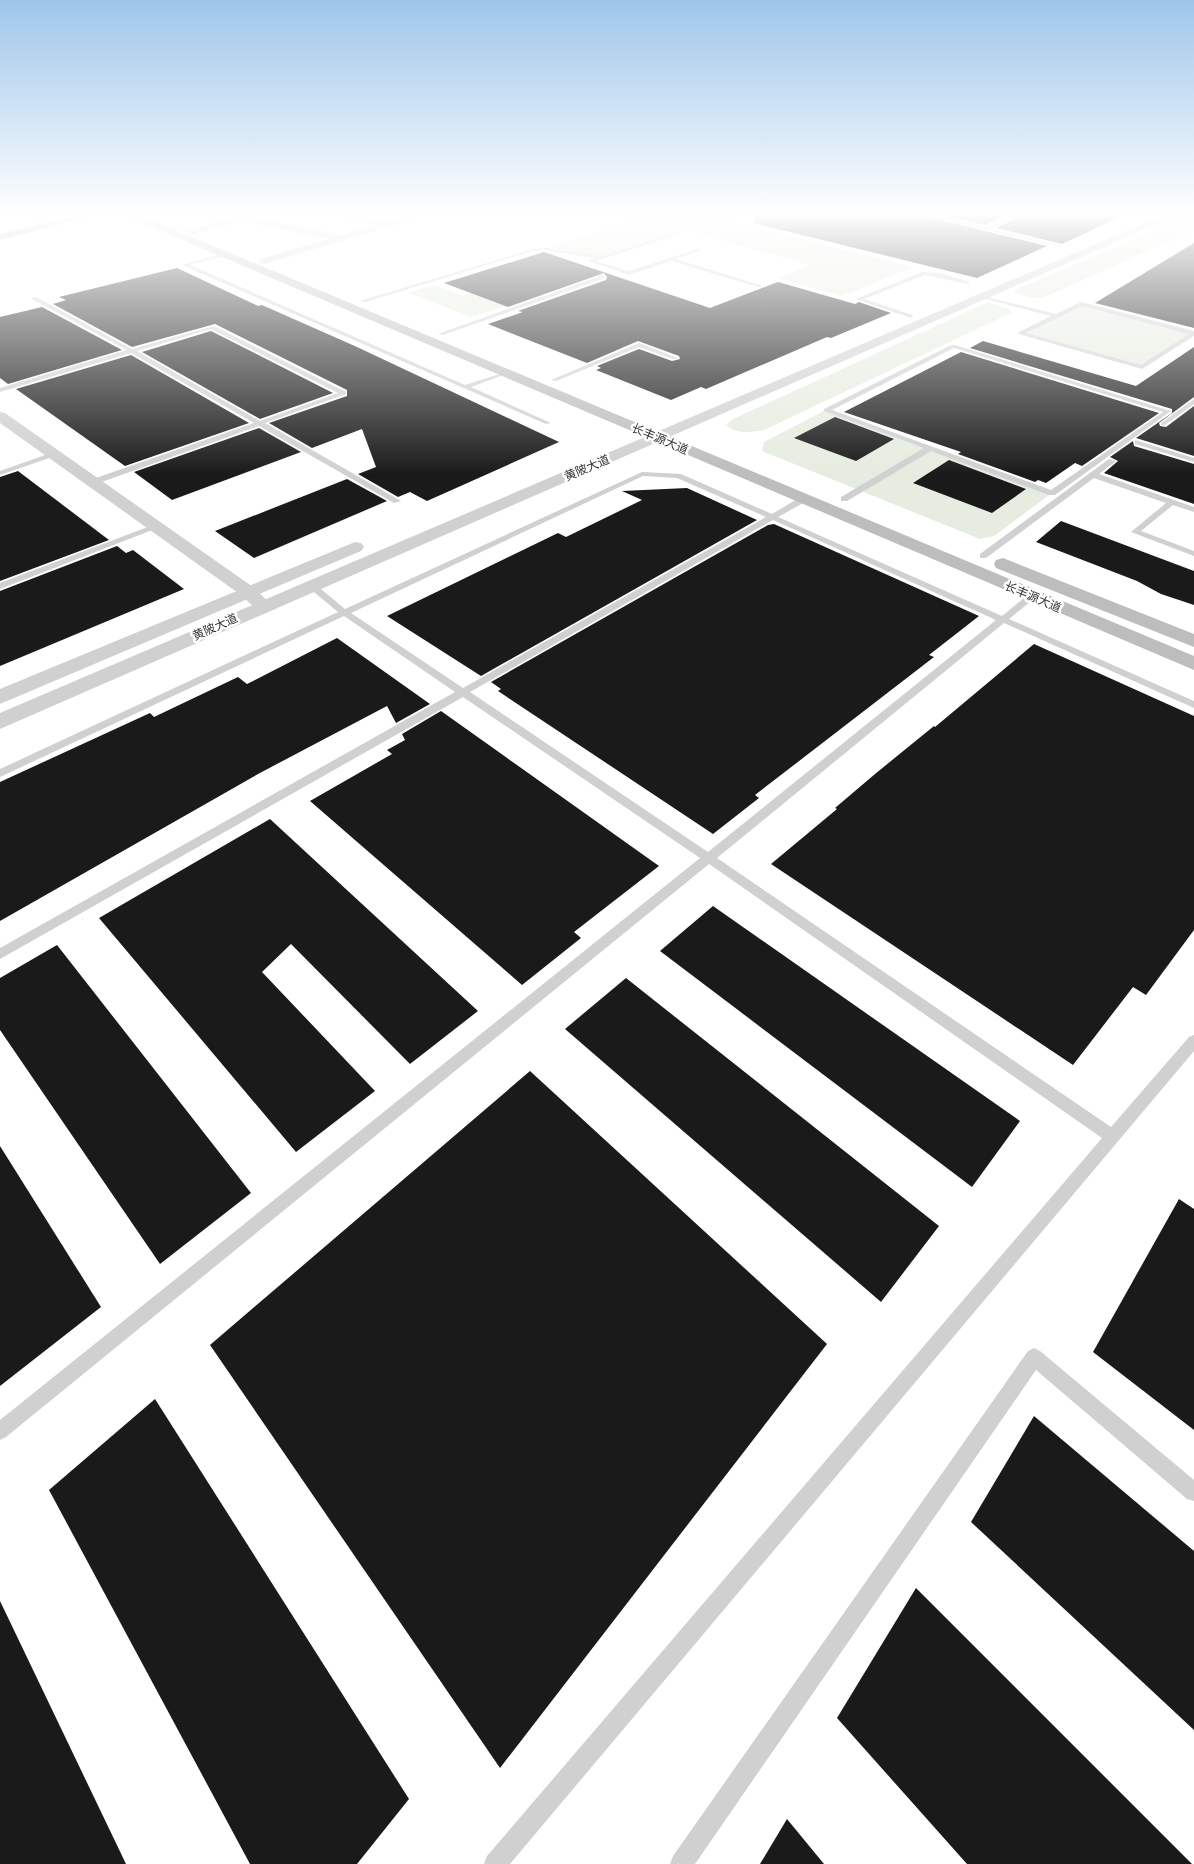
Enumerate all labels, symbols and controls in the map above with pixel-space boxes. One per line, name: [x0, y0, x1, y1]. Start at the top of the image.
street label: 长丰源大道: [629, 420, 691, 458]
street label: 黄陂大道: [562, 451, 612, 485]
street label: 长丰源大道: [1002, 578, 1064, 616]
street label: 黄陂大道: [190, 610, 240, 644]

